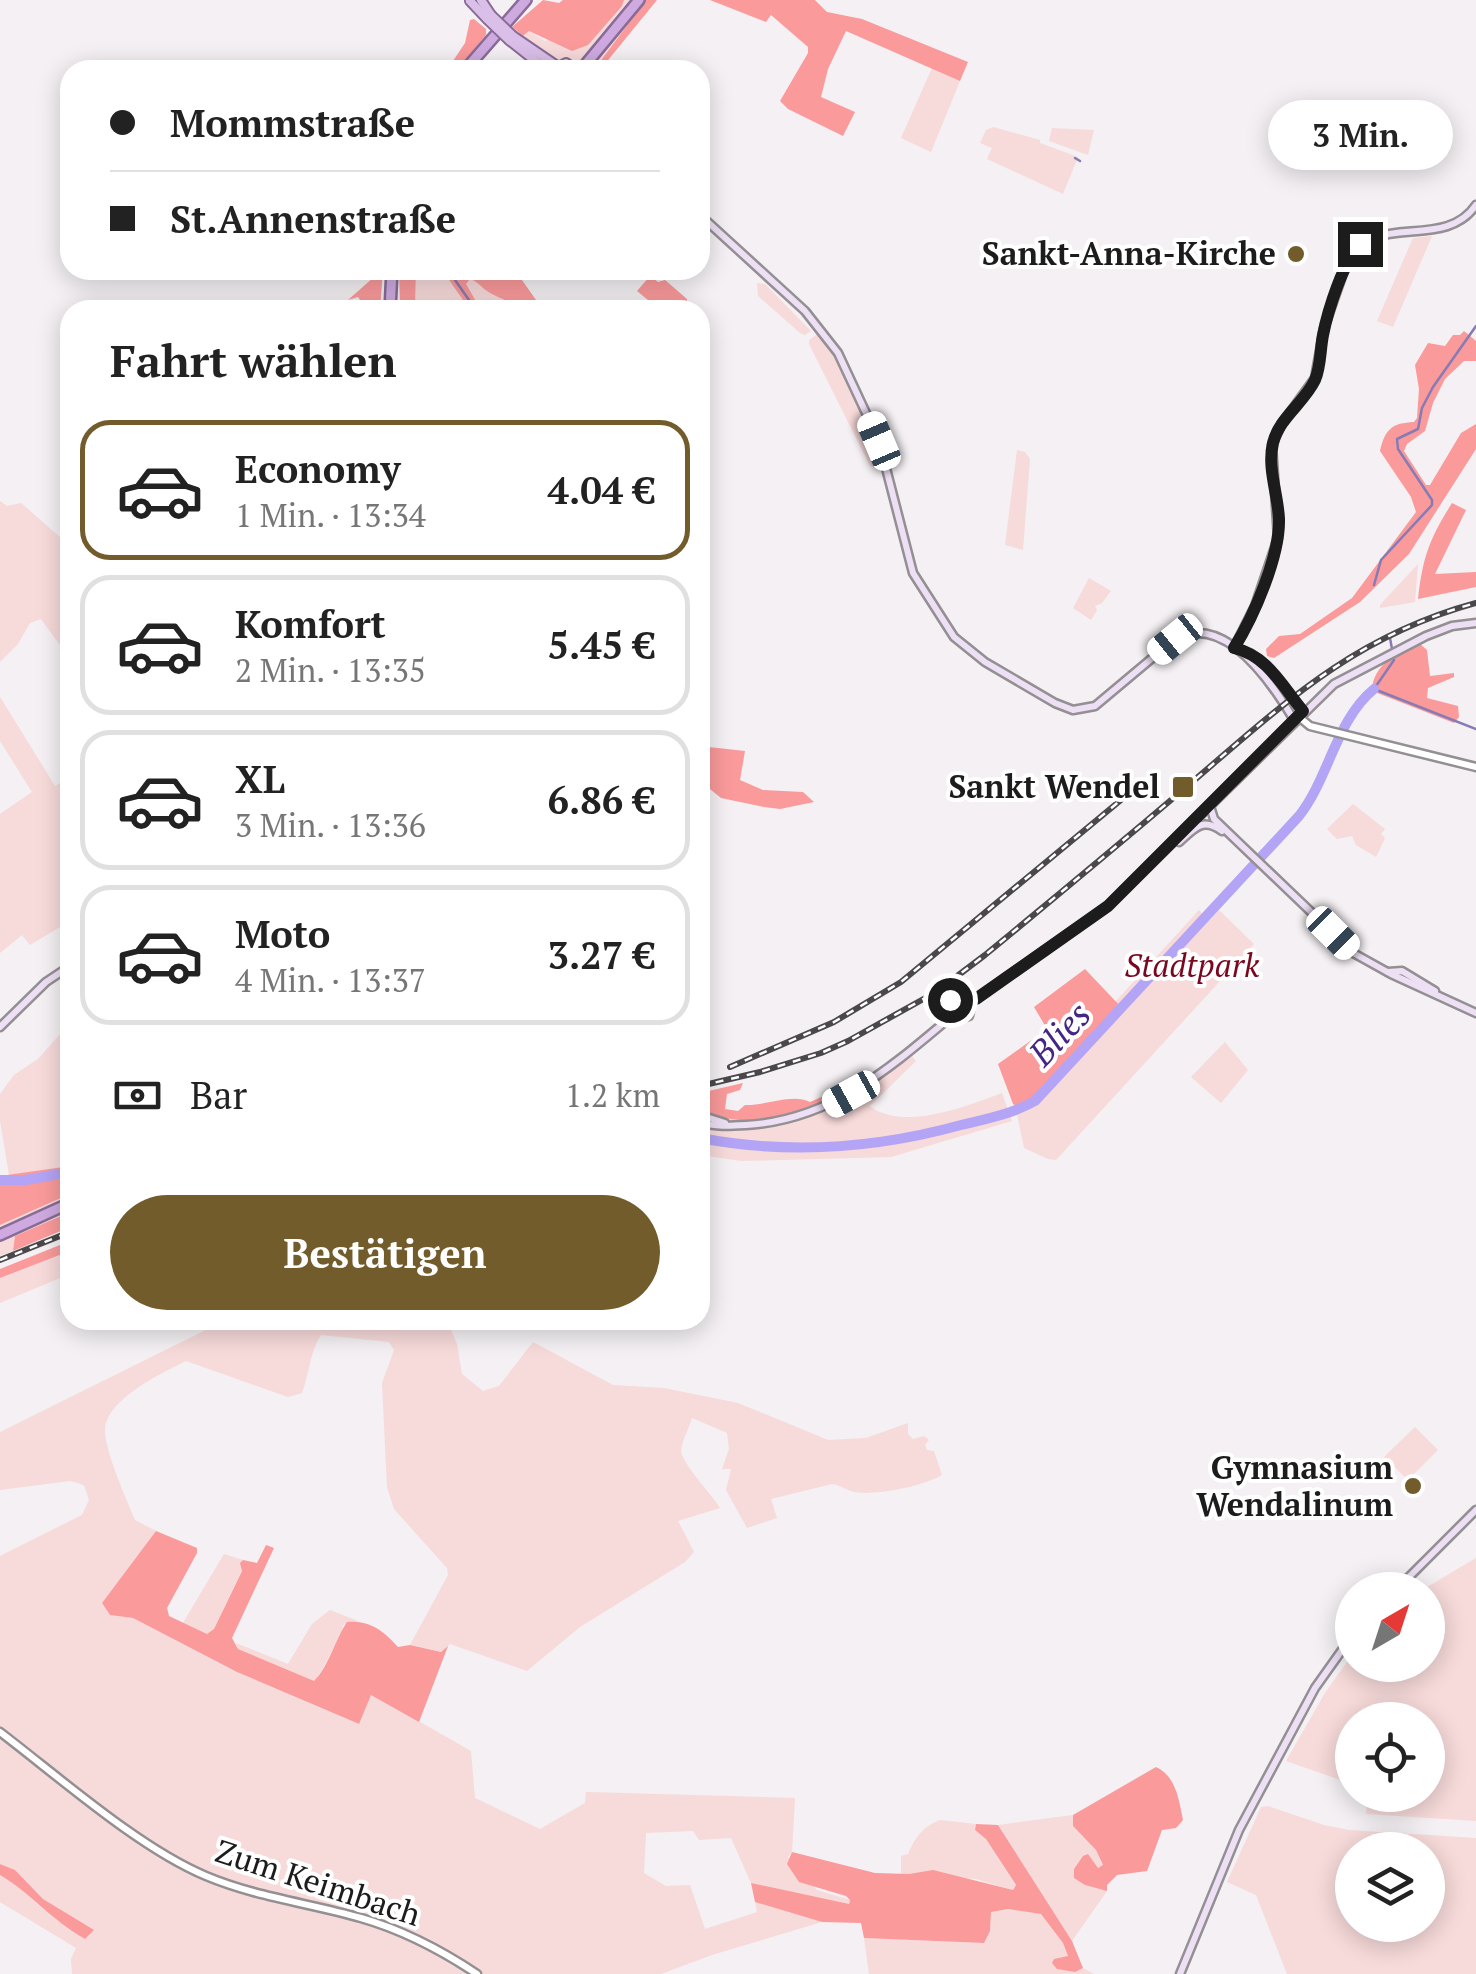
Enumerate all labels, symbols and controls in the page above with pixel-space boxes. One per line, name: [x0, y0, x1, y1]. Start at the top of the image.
text: Mommstraße: [170, 98, 415, 148]
callout: 3 Min.: [1268, 99, 1452, 169]
text: 3 Min.: [1312, 114, 1409, 156]
text: St.Annenstraße: [170, 194, 456, 244]
route end: [1338, 222, 1383, 267]
place label: Sankt-Anna-Kirche: [982, 232, 1276, 274]
marker: Sankt-Anna-Kirche: [1285, 243, 1307, 265]
text: Fahrt wählen: [110, 330, 396, 390]
car: [853, 408, 905, 474]
text: Economy: [235, 444, 401, 494]
icon: car: [115, 445, 205, 535]
text: 4.04 €: [548, 465, 655, 515]
text: 1 Min. · 13:34: [235, 494, 426, 536]
text: Komfort: [235, 599, 386, 649]
icon: car: [115, 600, 205, 690]
car: [1142, 608, 1208, 670]
text: 5.45 €: [548, 620, 655, 670]
text: 2 Min. · 13:35: [235, 649, 426, 691]
text: XL: [235, 754, 285, 804]
icon: car: [115, 755, 205, 845]
place label: Sankt Wendel: [948, 765, 1160, 807]
marker: Sankt Wendel: [1170, 774, 1196, 800]
text: 6.86 €: [548, 775, 655, 825]
text: 3 Min. · 13:36: [235, 804, 426, 846]
car: [1301, 901, 1365, 965]
text: Moto: [235, 909, 330, 959]
icon: car: [115, 910, 205, 1000]
text: 3.27 €: [548, 930, 655, 980]
park label: Stadtpark: [1125, 944, 1260, 986]
text: 4 Min. · 13:37: [235, 959, 426, 1001]
route start: [928, 978, 973, 1023]
water label: Blies: [1018, 992, 1100, 1076]
car: [817, 1066, 885, 1122]
icon: cash: [110, 1068, 165, 1123]
text: Bar: [190, 1070, 247, 1120]
text: 1.2 km: [565, 1074, 660, 1116]
button: Bestätigen: [110, 1195, 660, 1310]
place label: Gymnasium Wendalinum: [1196, 1446, 1393, 1525]
marker: Gymnasium Wendalinum: [1402, 1475, 1424, 1497]
north arrow: [1335, 1572, 1445, 1682]
map controls: [1335, 1572, 1445, 1942]
button: locate: [1335, 1702, 1445, 1812]
street label: Zum Keimbach: [211, 1829, 426, 1935]
button: layers: [1335, 1832, 1445, 1942]

